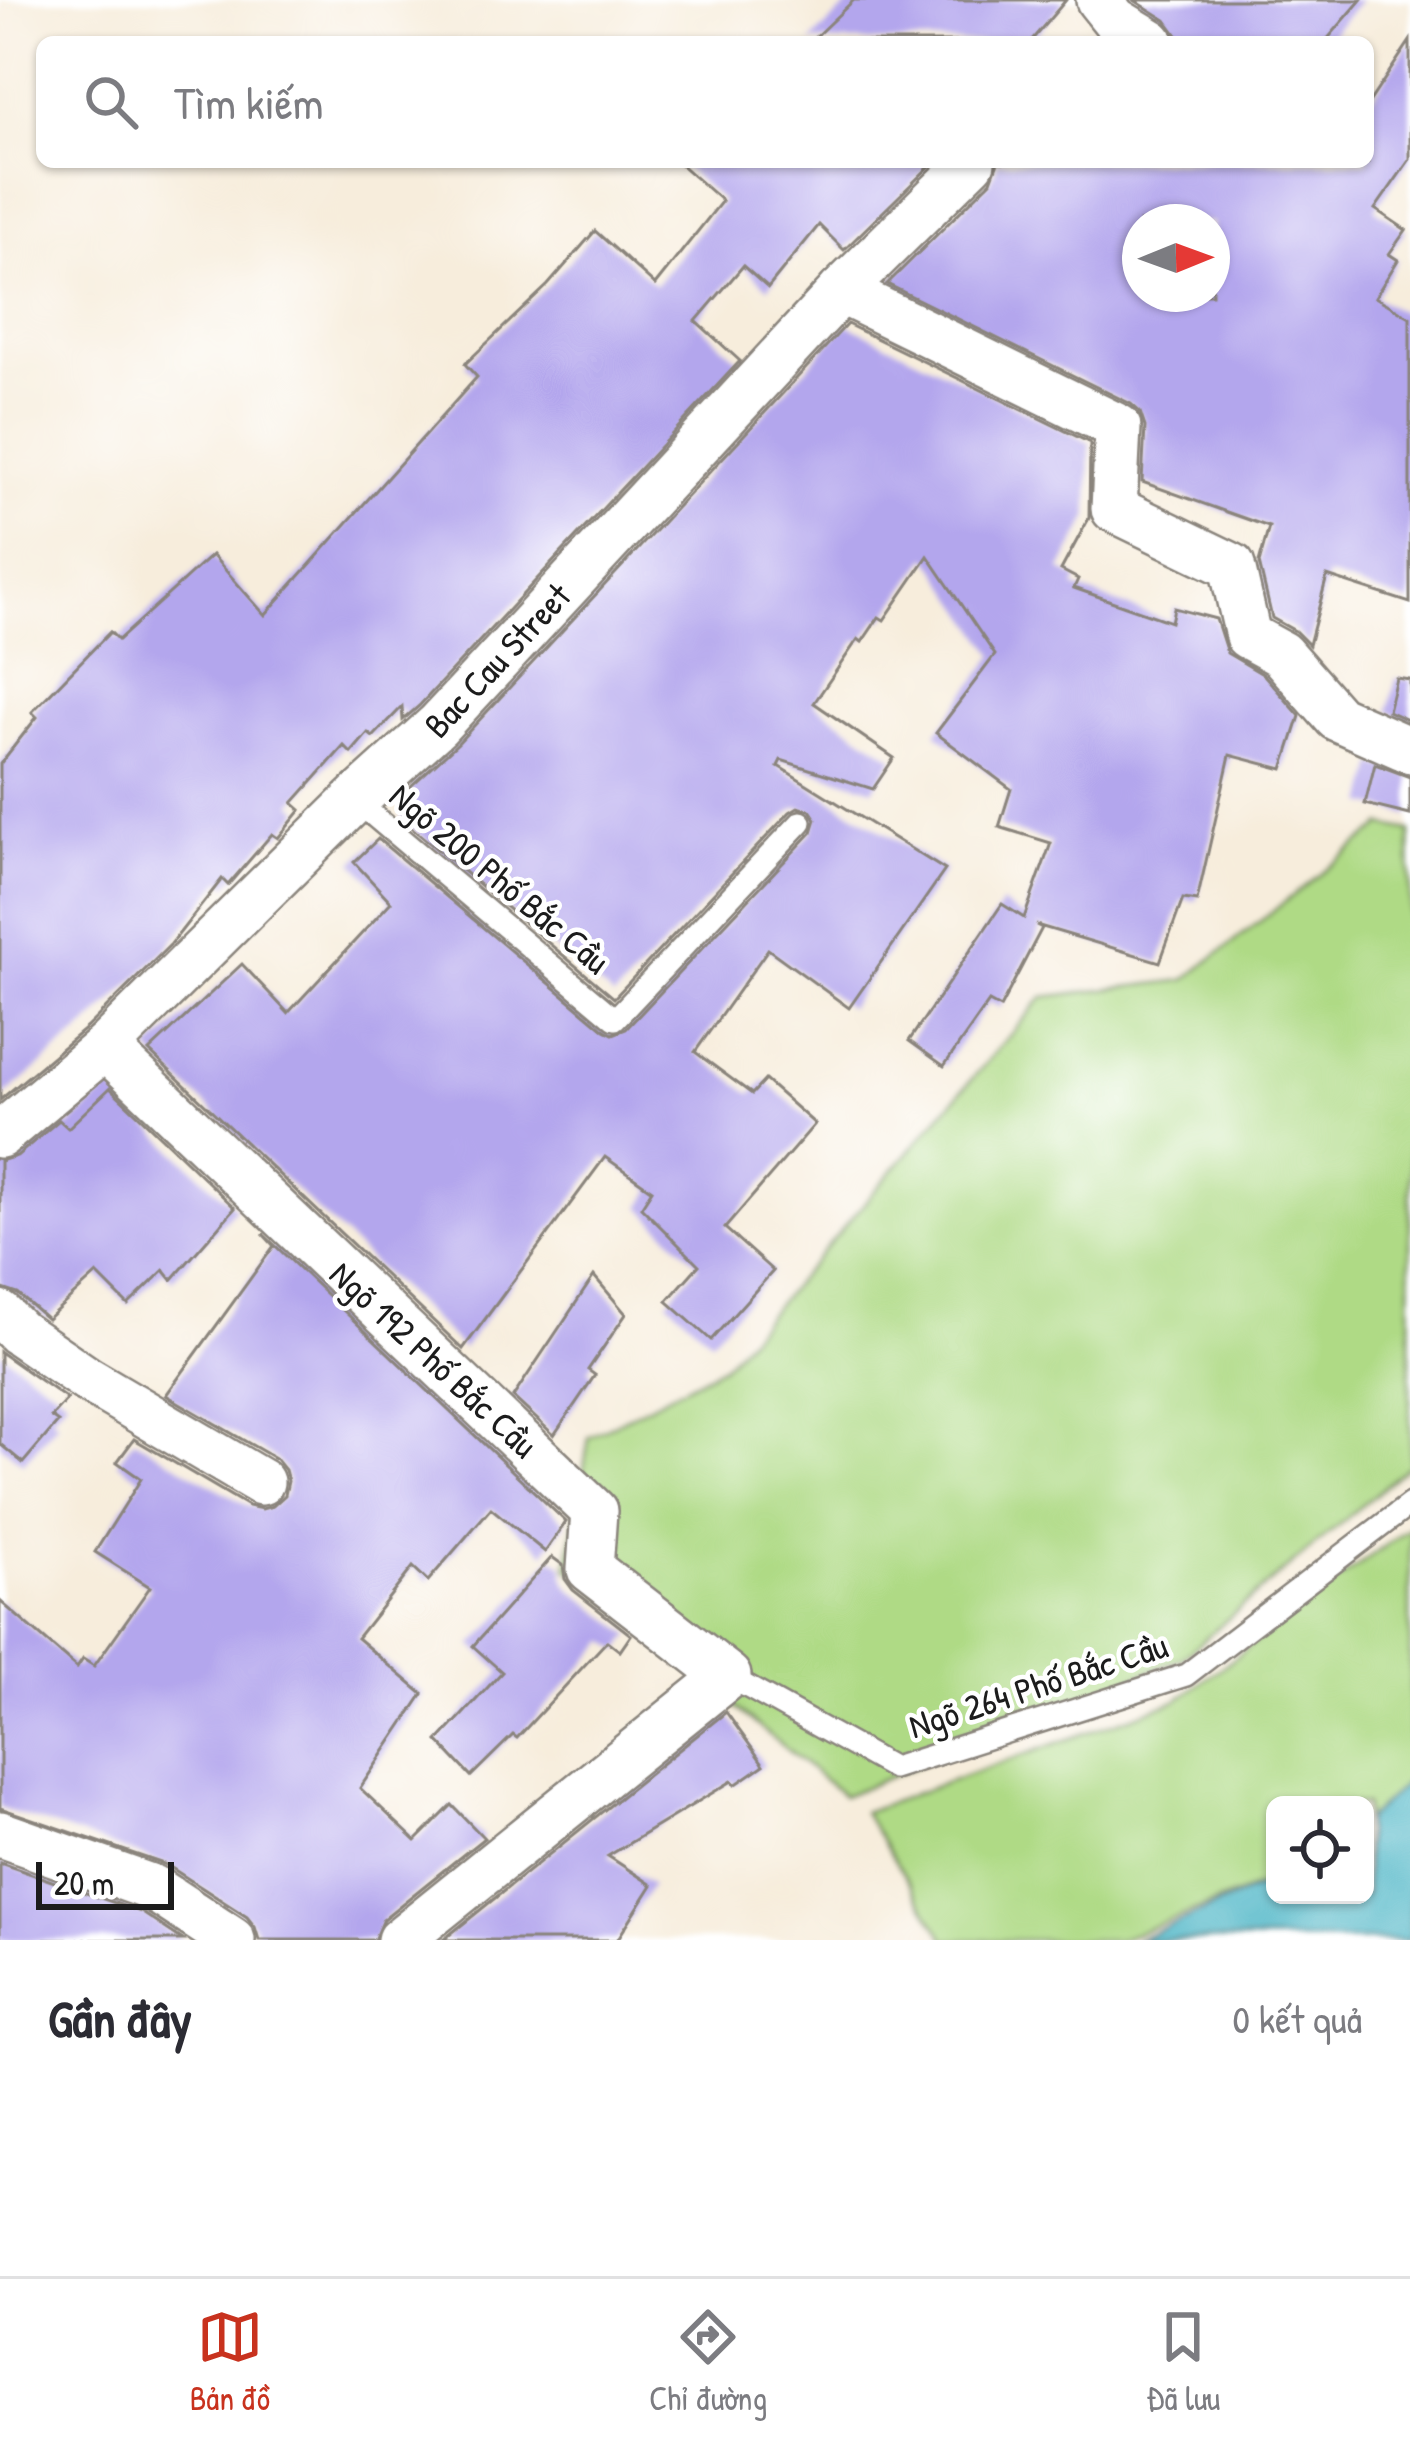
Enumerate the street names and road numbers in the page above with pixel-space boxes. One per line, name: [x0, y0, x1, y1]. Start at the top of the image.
street label: Bac Cau Street: [412, 571, 581, 748]
street label: Ngõ 200 Phố Bắc Cầu: [380, 771, 621, 984]
street label: Ngõ 192 Phố Bắc Cầu: [320, 1250, 549, 1468]
street label: Ngõ 264 Phố Bắc Cầu: [902, 1620, 1173, 1749]

